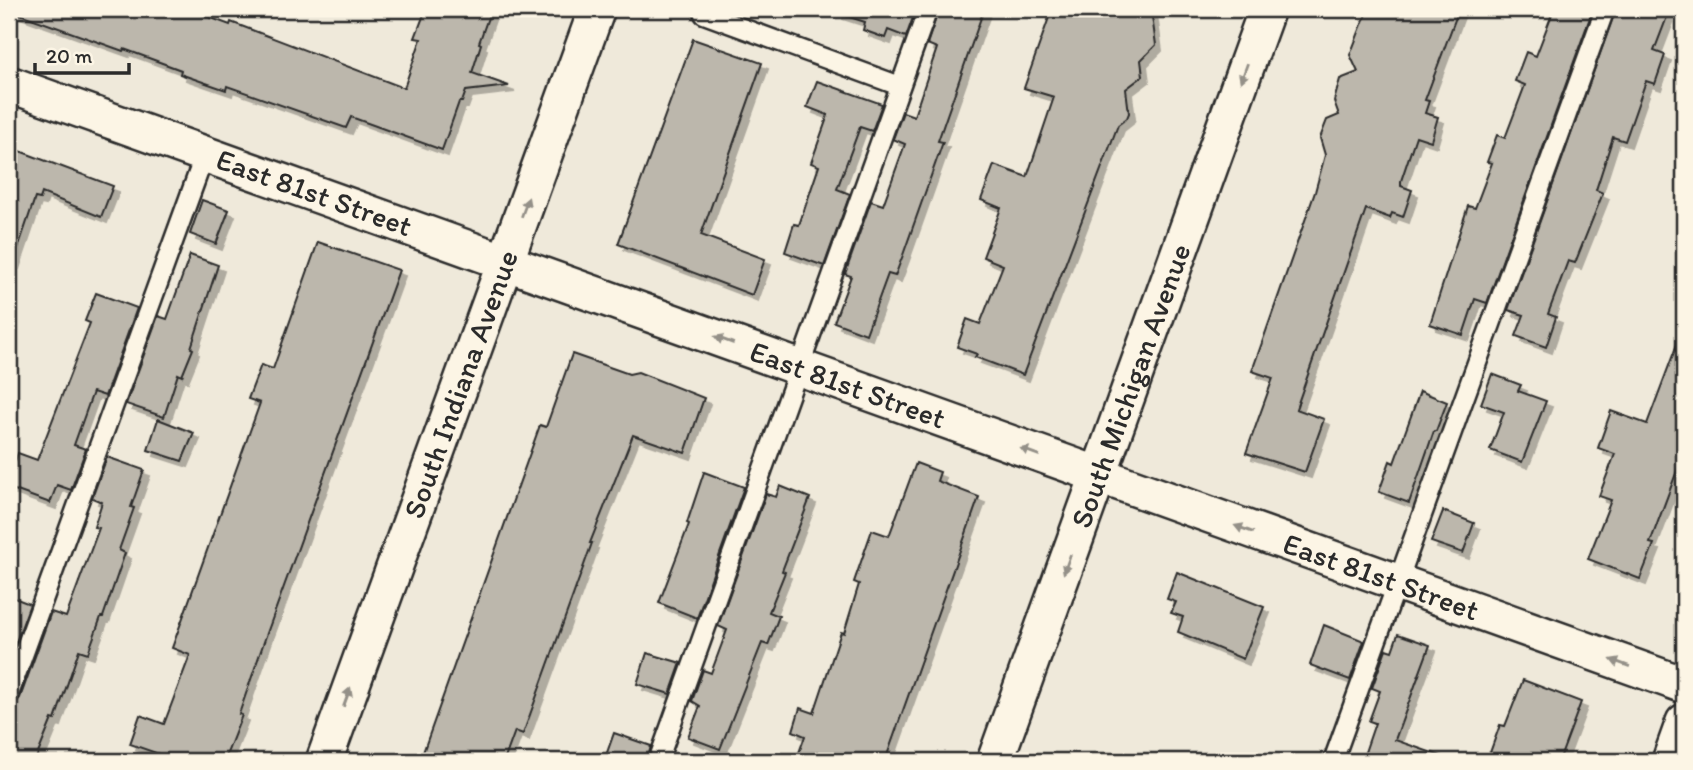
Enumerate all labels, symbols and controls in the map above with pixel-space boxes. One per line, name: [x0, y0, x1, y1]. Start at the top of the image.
scale bar: [35, 32, 130, 76]
text: 20 m: [46, 43, 93, 68]
one-way arrow: [1238, 62, 1249, 83]
street label: East 81st Street: [211, 140, 417, 244]
one-way arrow: [520, 196, 531, 217]
street label: South Michigan Avenue: [1062, 238, 1199, 533]
street label: South Indiana Avenue: [395, 245, 526, 523]
street label: East 81st Street: [745, 332, 951, 437]
one-way arrow: [714, 335, 735, 346]
one-way arrow: [1019, 446, 1040, 457]
one-way arrow: [1233, 523, 1254, 534]
street label: East 81st Street: [1278, 524, 1484, 629]
one-way arrow: [1061, 553, 1072, 574]
one-way arrow: [1609, 657, 1630, 668]
one-way arrow: [342, 687, 353, 708]

